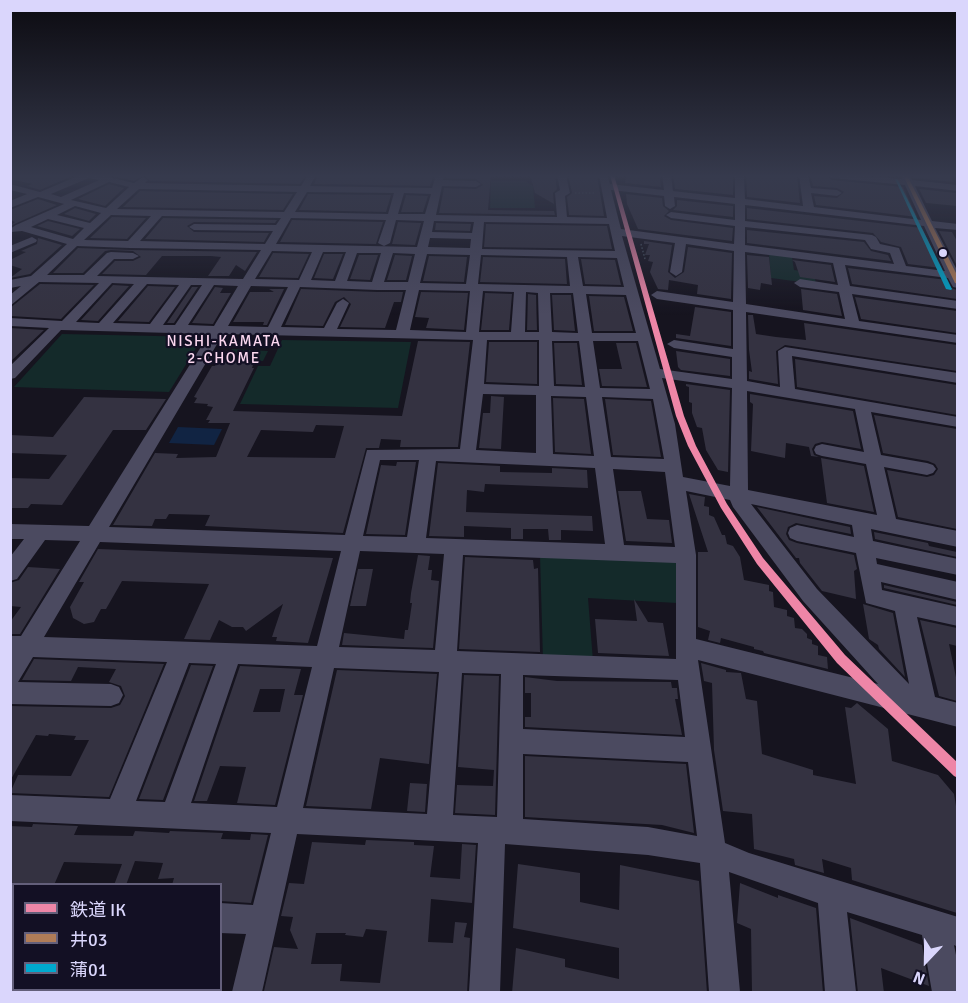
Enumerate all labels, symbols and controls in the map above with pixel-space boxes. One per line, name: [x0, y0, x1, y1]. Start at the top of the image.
unlabelled marker: [937, 247, 949, 259]
district label: NISHI-KAMATA 2-CHOME: [167, 333, 281, 368]
legend: [12, 883, 222, 991]
text: 鉄道 IK: [70, 899, 126, 921]
text: 井03: [70, 929, 107, 951]
north arrow: [896, 931, 956, 991]
text: 蒲01: [70, 959, 107, 981]
text: N: [910, 966, 928, 989]

